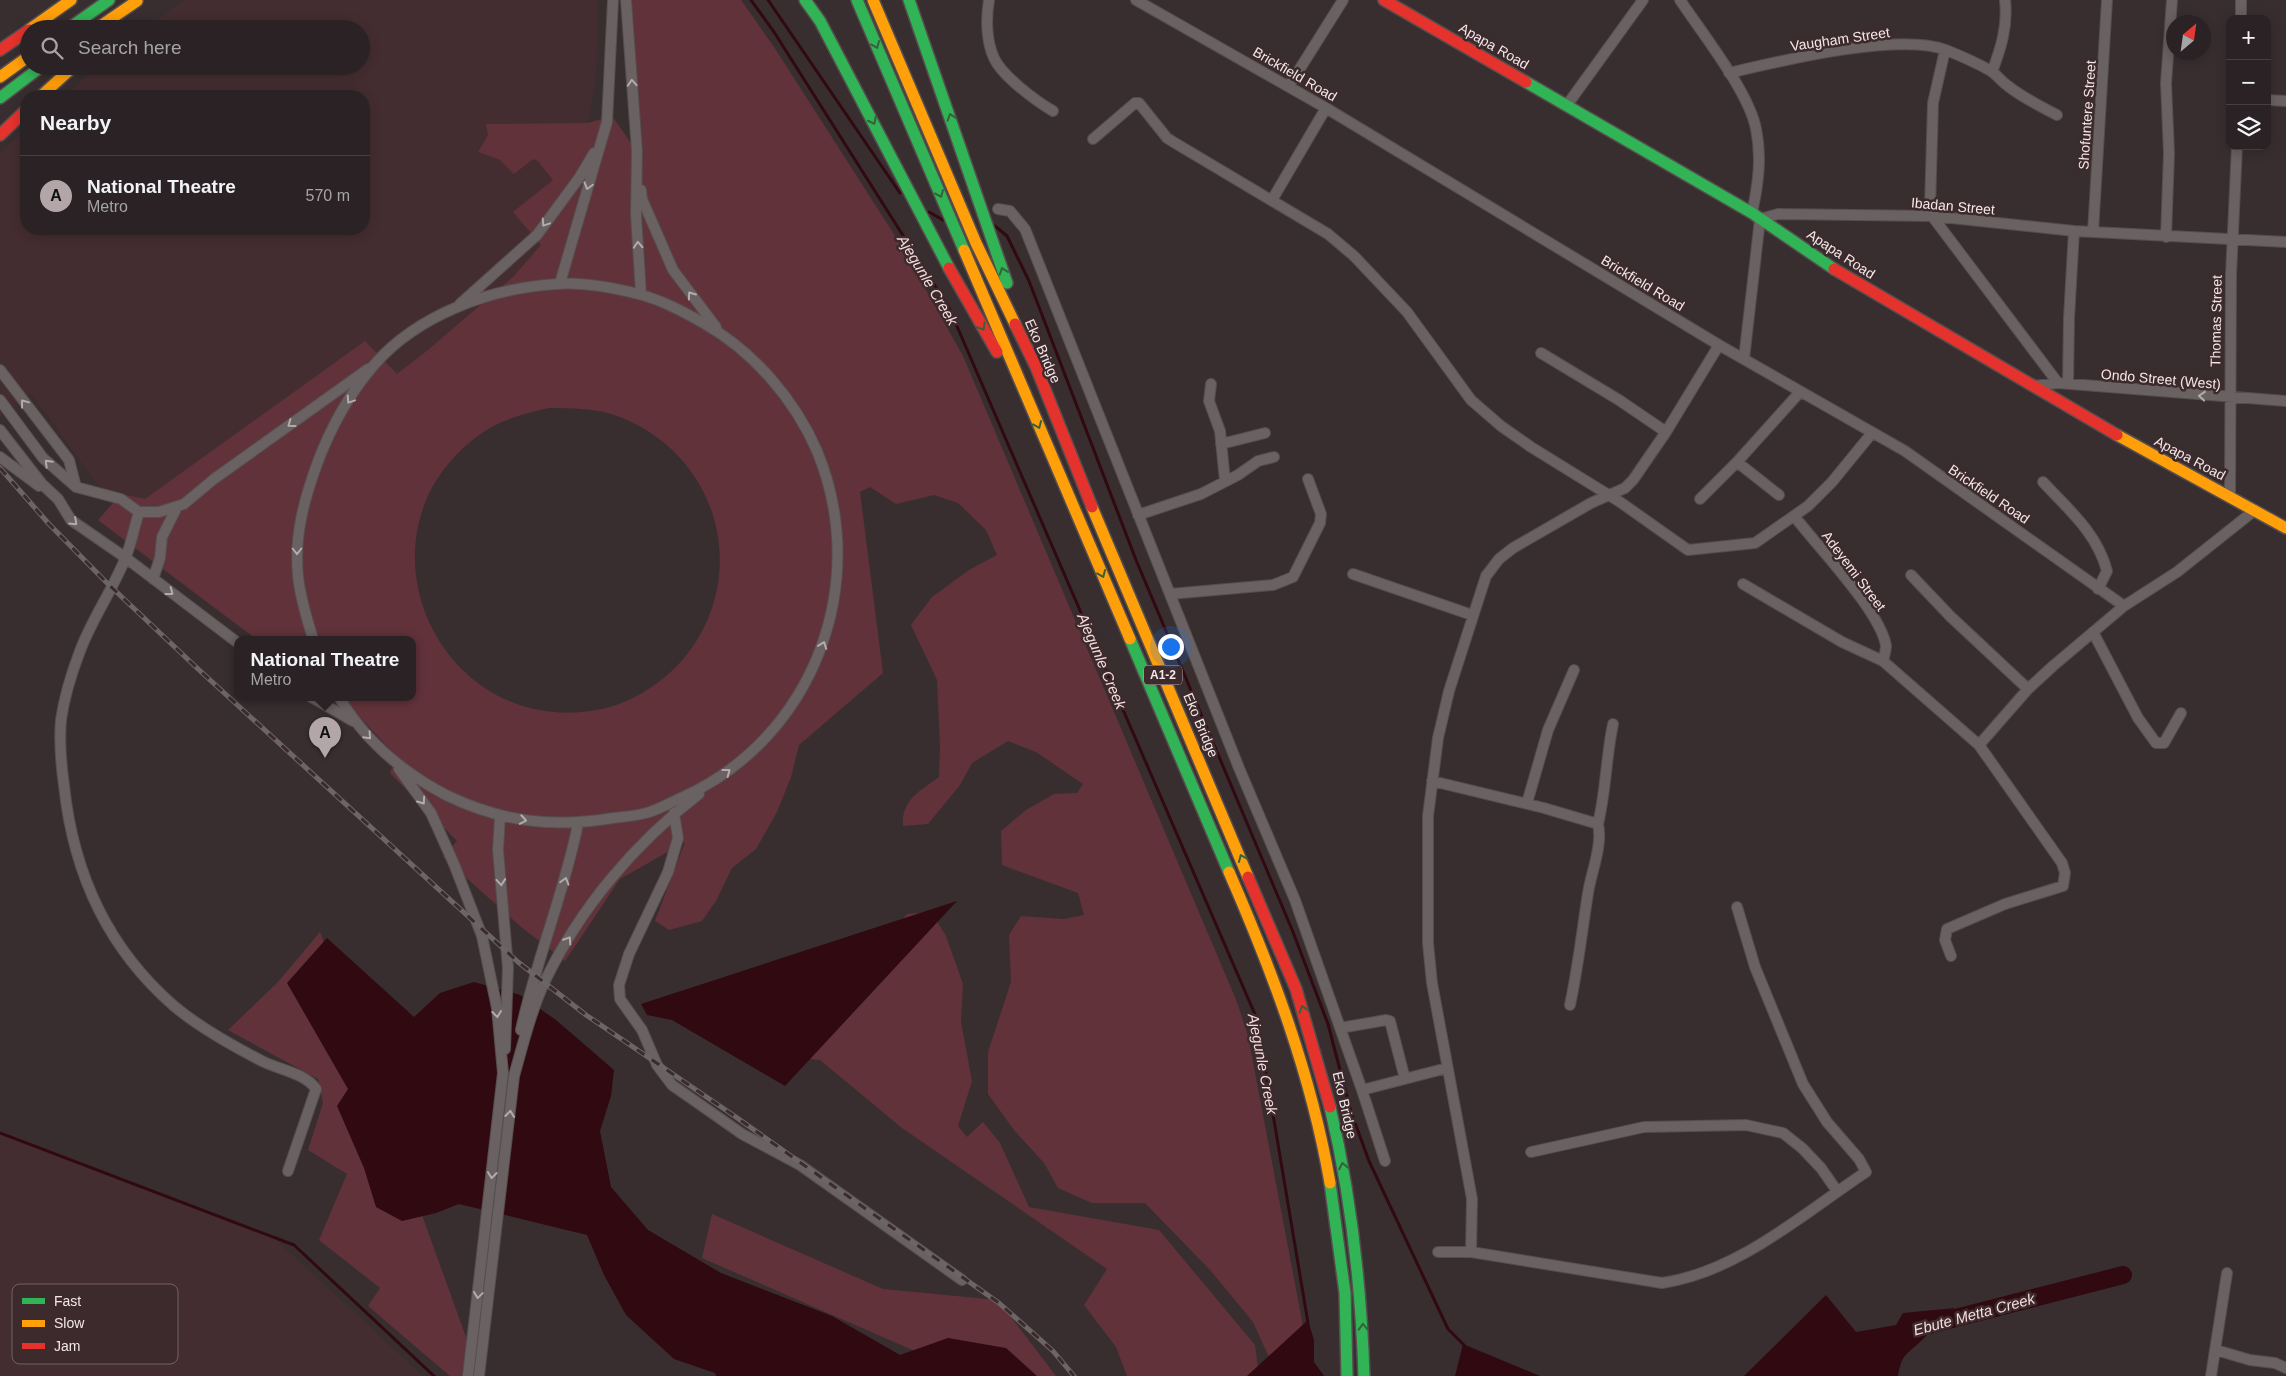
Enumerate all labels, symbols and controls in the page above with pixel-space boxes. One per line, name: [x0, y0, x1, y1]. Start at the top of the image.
north arrow: [2166, 15, 2211, 60]
map controls: [2226, 15, 2271, 150]
button: +: [2226, 15, 2271, 60]
search box: [20, 20, 370, 75]
street label: Apapa Road: [1456, 20, 1532, 72]
street label: Vaugham Street: [1789, 24, 1891, 54]
icon: search: [38, 34, 66, 62]
text: Search here: [78, 37, 182, 58]
one-way arrow: [870, 40, 881, 49]
street label: Brickfield Road: [1250, 44, 1340, 104]
street label: Shofuntere Street: [2075, 60, 2099, 170]
button: −: [2226, 60, 2271, 105]
one-way arrow: [627, 79, 638, 87]
button: layers: [2226, 105, 2271, 150]
text: Nearby: [40, 111, 111, 134]
one-way arrow: [946, 114, 956, 122]
one-way arrow: [867, 116, 877, 125]
text: National Theatre: [87, 176, 236, 197]
one-way arrow: [584, 181, 594, 190]
text: A: [50, 187, 62, 204]
text: 570 m: [306, 187, 350, 204]
one-way arrow: [934, 189, 945, 198]
street label: Ibadan Street: [1910, 194, 1996, 218]
text: Metro: [87, 198, 128, 215]
one-way arrow: [542, 217, 551, 227]
street label: Apapa Road: [1804, 226, 1878, 282]
water label: Ajegunle Creek: [894, 231, 962, 330]
one-way arrow: [632, 241, 643, 249]
street label: Brickfield Road: [1599, 252, 1687, 314]
one-way arrow: [999, 267, 1009, 276]
street label: Thomas Street: [2207, 275, 2225, 367]
one-way arrow: [688, 291, 697, 301]
street label: Eko Bridge: [1022, 316, 1064, 386]
one-way arrow: [975, 321, 985, 330]
street label: Ondo Street (West): [2100, 366, 2222, 392]
one-way arrow: [2198, 391, 2206, 402]
one-way arrow: [347, 394, 356, 403]
one-way arrow: [21, 399, 30, 409]
one-way arrow: [287, 418, 297, 427]
one-way arrow: [1031, 420, 1042, 429]
street label: Apapa Road: [2152, 433, 2228, 483]
one-way arrow: [45, 460, 54, 469]
street label: Brickfield Road: [1945, 461, 2033, 527]
one-way arrow: [68, 516, 77, 525]
street label: Adeyemi Street: [1819, 528, 1889, 614]
one-way arrow: [292, 548, 302, 555]
one-way arrow: [1096, 569, 1107, 578]
one-way arrow: [164, 586, 174, 595]
water label: Ajegunle Creek: [1074, 610, 1130, 713]
your location: [1158, 634, 1184, 660]
popup: [234, 636, 416, 701]
one-way arrow: [817, 641, 827, 649]
text: National Theatre: [251, 649, 399, 670]
road number: A1-2: [1144, 666, 1182, 684]
text: Metro: [251, 671, 291, 688]
street label: Eko Bridge: [1180, 690, 1222, 760]
pin: A: [309, 717, 341, 758]
one-way arrow: [362, 730, 371, 739]
one-way arrow: [721, 770, 730, 778]
one-way arrow: [416, 795, 425, 805]
one-way arrow: [519, 815, 527, 825]
one-way arrow: [1237, 854, 1248, 863]
one-way arrow: [560, 877, 570, 885]
one-way arrow: [495, 878, 506, 886]
one-way arrow: [562, 936, 572, 945]
one-way arrow: [1298, 1005, 1308, 1014]
one-way arrow: [491, 1010, 502, 1018]
water label: Ajegunle Creek: [1245, 1011, 1281, 1117]
street label: Eko Bridge: [1330, 1070, 1361, 1140]
one-way arrow: [504, 1110, 515, 1118]
one-way arrow: [1338, 1162, 1348, 1171]
one-way arrow: [487, 1171, 498, 1179]
legend: [12, 1284, 178, 1364]
water label: Ebute Metta Creek: [1911, 1289, 2038, 1338]
one-way arrow: [473, 1291, 484, 1299]
text: Fast: [54, 1293, 81, 1309]
text: Slow: [54, 1315, 85, 1331]
one-way arrow: [1358, 1323, 1368, 1331]
text: Jam: [54, 1338, 80, 1354]

